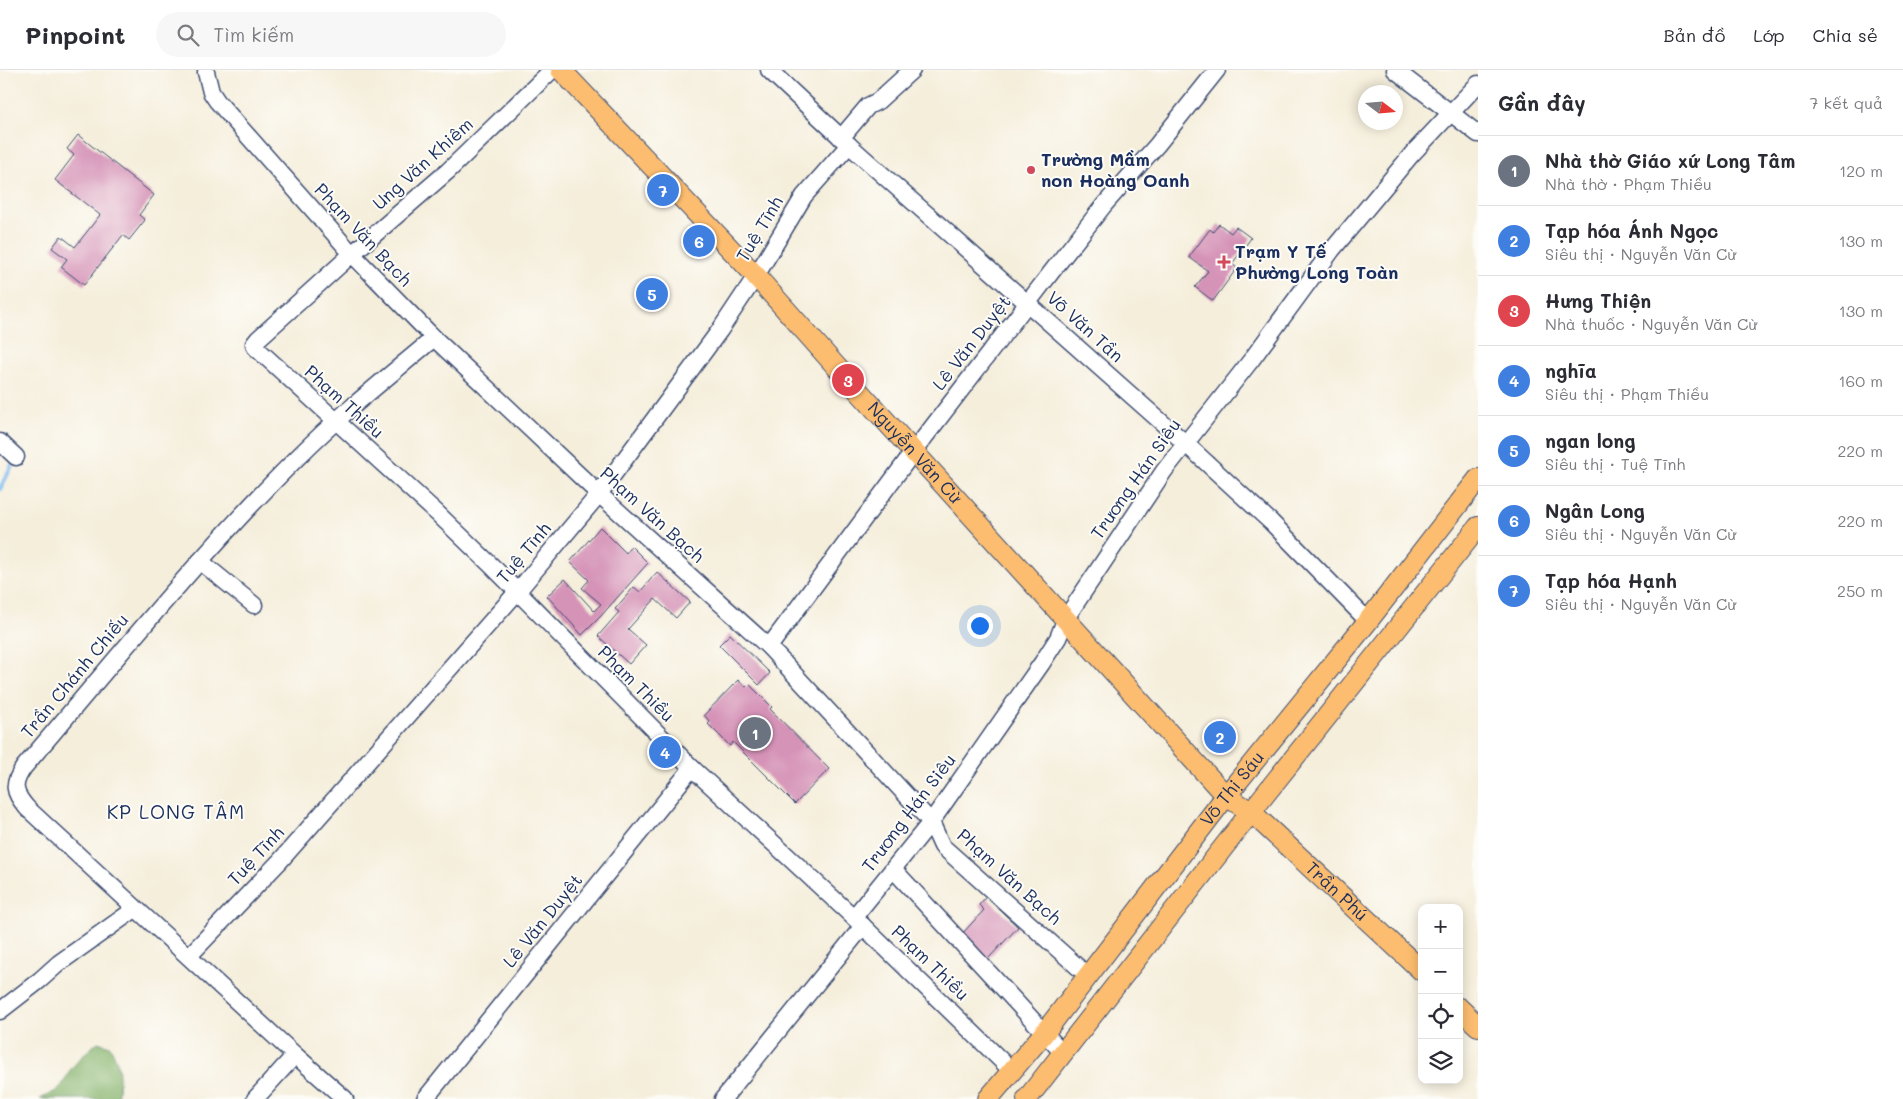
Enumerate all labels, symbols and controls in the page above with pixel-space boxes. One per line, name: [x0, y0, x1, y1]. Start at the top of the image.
search box: [156, 12, 506, 57]
text: Pinpoint: [25, 19, 126, 50]
icon: search: [174, 21, 202, 49]
text: Tìm kiếm: [214, 22, 294, 47]
text: Bản đồ: [1664, 23, 1725, 47]
text: Lớp: [1753, 23, 1785, 47]
text: Chia sẻ: [1813, 23, 1878, 47]
north arrow: [1358, 85, 1403, 130]
text: Gần đây: [1498, 89, 1586, 116]
text: 7 kết quả: [1809, 92, 1883, 113]
street label: Ung Văn Khiêm: [367, 112, 478, 215]
place label: Trường Mầm non Hoàng Oanh: [1041, 147, 1190, 192]
text: Nhà thờ Giáo xứ Long Tâm: [1545, 148, 1795, 173]
text: 1: [1510, 160, 1518, 181]
text: 120 m: [1839, 160, 1883, 181]
marker: Trường Mầm non Hoàng Oanh: [1025, 164, 1037, 176]
pin: 7: [647, 171, 679, 209]
text: Nhà thờ · Phạm Thiều: [1545, 173, 1712, 194]
street label: Phạm Văn Bạch: [310, 178, 418, 291]
street label: Tuệ Tĩnh: [730, 191, 788, 266]
text: Tạp hóa Ánh Ngọc: [1545, 218, 1718, 243]
pin: 6: [683, 222, 715, 260]
text: 2: [1510, 230, 1518, 251]
text: 130 m: [1839, 230, 1883, 251]
place label: Trạm Y Tế Phường Long Toàn: [1235, 239, 1398, 284]
text: Siêu thị · Nguyễn Văn Cừ: [1545, 243, 1736, 264]
marker: Trạm Y Tế Phường Long Toàn: [1217, 255, 1231, 269]
pin: 5: [636, 275, 668, 313]
street label: Võ Văn Tần: [1042, 285, 1129, 367]
text: Hưng Thiện: [1545, 288, 1651, 313]
street label: Lê Văn Duyệt: [927, 290, 1016, 395]
text: 3: [1509, 300, 1519, 321]
text: 130 m: [1839, 300, 1883, 321]
text: Nhà thuốc · Nguyễn Văn Cừ: [1545, 313, 1757, 334]
text: nghĩa: [1545, 358, 1597, 383]
street label: Phạm Thiều: [300, 359, 390, 443]
pin: 3: [832, 361, 864, 399]
text: 4: [1509, 370, 1519, 391]
text: 160 m: [1838, 370, 1883, 391]
text: Siêu thị · Phạm Thiều: [1545, 383, 1709, 404]
street label: Nguyễn Văn Cừ: [863, 396, 968, 509]
street label: Trương Hán Siêu: [1085, 413, 1186, 544]
text: ngan long: [1545, 428, 1636, 453]
text: 5: [1509, 440, 1519, 461]
text: 220 m: [1837, 440, 1883, 461]
text: Siêu thị · Tuệ Tĩnh: [1545, 453, 1685, 474]
street label: Phạm Văn Bạch: [595, 461, 710, 568]
text: Ngân Long: [1545, 498, 1645, 523]
text: 6: [1509, 510, 1519, 531]
text: 220 m: [1837, 510, 1883, 531]
street label: Tuệ Tĩnh: [491, 517, 556, 588]
text: Siêu thị · Nguyễn Văn Cừ: [1545, 523, 1736, 544]
text: Tạp hóa Hạnh: [1545, 568, 1677, 593]
text: 7: [1510, 580, 1518, 601]
text: 250 m: [1837, 580, 1883, 601]
text: Siêu thị · Nguyễn Văn Cừ: [1545, 593, 1736, 614]
street label: Trần Chánh Chiếu: [15, 608, 133, 743]
your location: [967, 613, 993, 639]
street label: Phạm Thiều: [593, 640, 680, 727]
pin: 1: [739, 714, 771, 752]
pin: 2: [1204, 718, 1236, 756]
pin: 4: [649, 733, 681, 771]
street label: Võ Thị Sáu: [1194, 746, 1269, 831]
street label: Trương Hán Siêu: [856, 748, 961, 876]
district label: KP LONG TÂM: [107, 799, 245, 824]
street label: Tuệ Tĩnh: [222, 821, 289, 890]
street label: Phạm Văn Bạch: [952, 823, 1067, 930]
street label: Trần Phú: [1301, 856, 1374, 926]
street label: Lê Văn Duyệt: [497, 868, 587, 972]
map controls: [1418, 904, 1463, 1084]
button: +: [1418, 904, 1463, 949]
street label: Phạm Thiều: [887, 919, 975, 1005]
button: −: [1418, 949, 1463, 994]
button: locate: [1418, 994, 1463, 1039]
button: layers: [1418, 1039, 1463, 1084]

